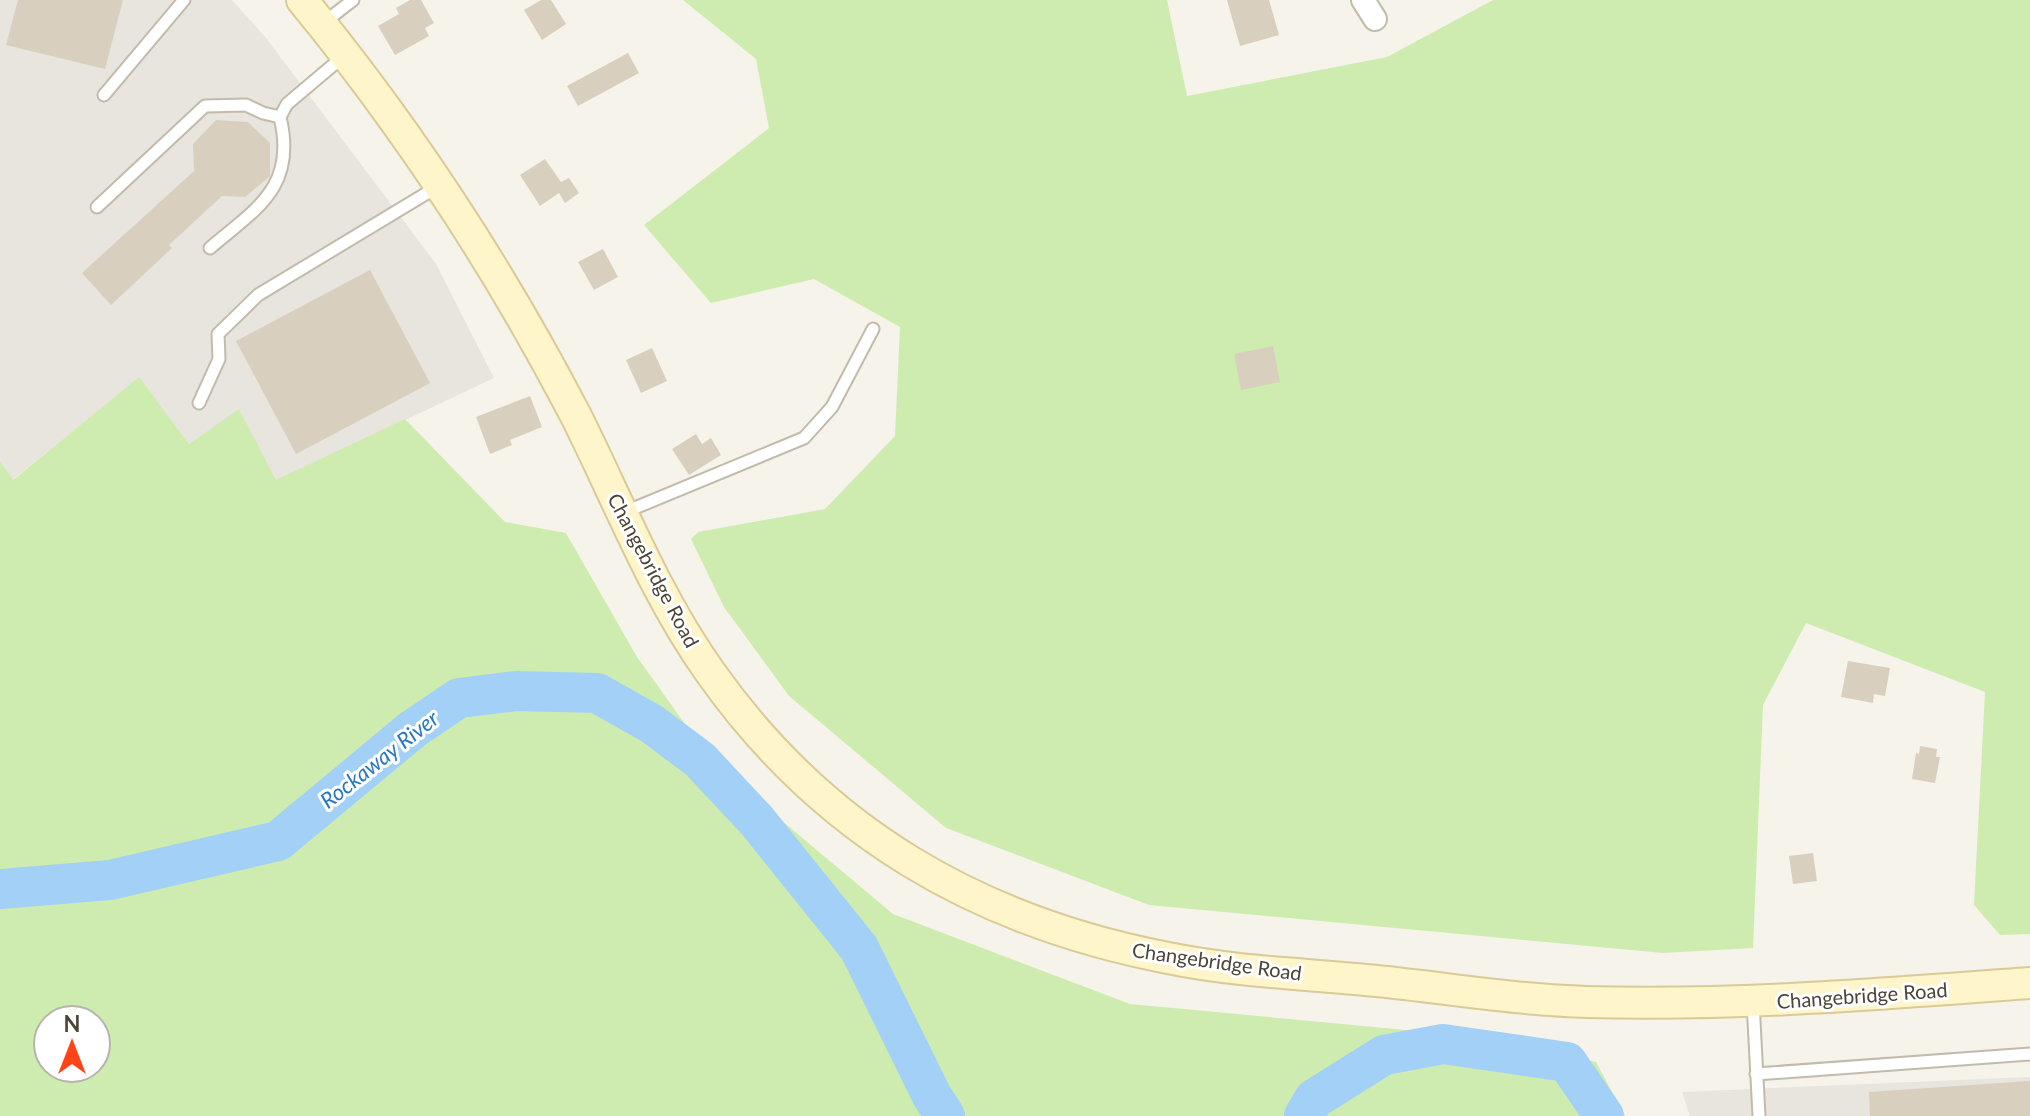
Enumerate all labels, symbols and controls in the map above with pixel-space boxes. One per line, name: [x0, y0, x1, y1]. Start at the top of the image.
street label: Changebridge Road: [603, 489, 705, 651]
water label: Rockaway River: [314, 704, 444, 814]
street label: Changebridge Road: [1131, 937, 1303, 985]
street label: Changebridge Road: [1776, 977, 1948, 1013]
north arrow: [32, 1004, 112, 1084]
text: N: [64, 1010, 80, 1037]

